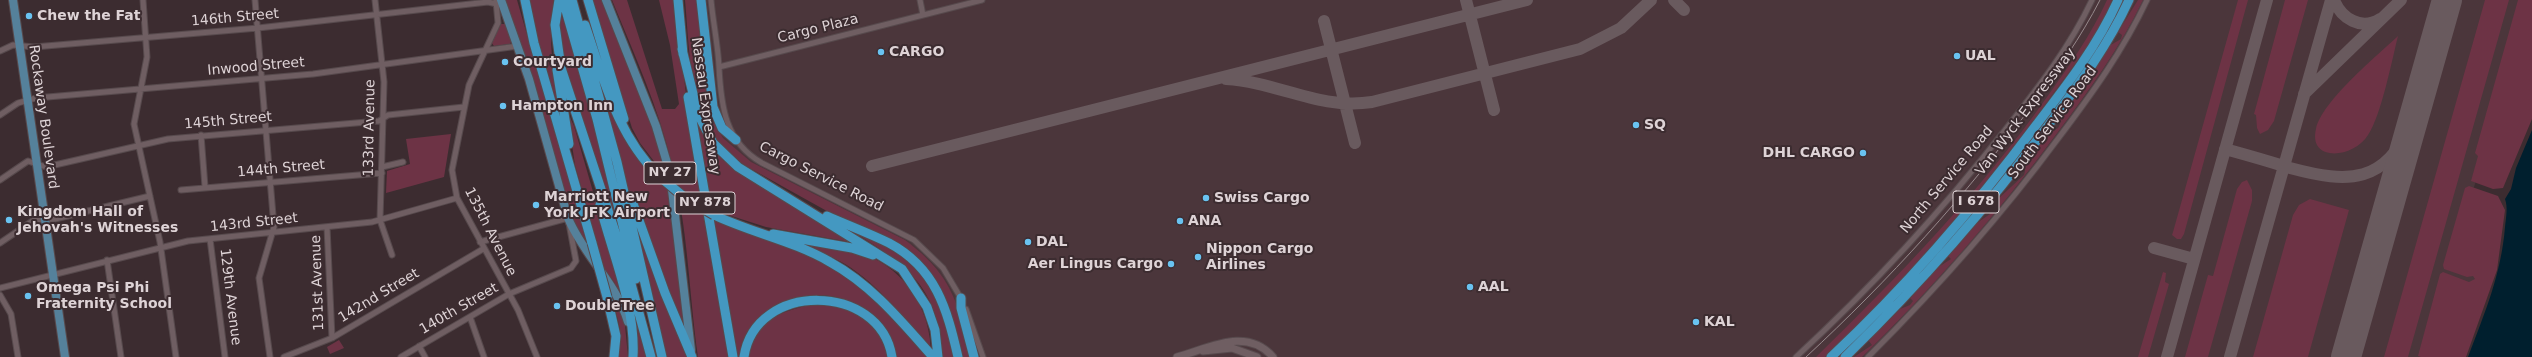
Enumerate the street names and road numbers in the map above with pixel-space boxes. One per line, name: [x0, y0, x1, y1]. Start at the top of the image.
street label: 146th Street: [190, 6, 280, 30]
street label: Cargo Plaza: [776, 11, 860, 47]
street label: Nassau Expressway: [687, 36, 723, 176]
street label: Rockaway Boulevard: [25, 44, 61, 190]
street label: Van Wyck Expressway: [1972, 45, 2080, 179]
street label: Inwood Street: [207, 54, 305, 80]
street label: South Service Road: [2005, 63, 2101, 183]
street label: 133rd Avenue: [361, 79, 379, 177]
street label: 145th Street: [183, 109, 273, 133]
street label: North Service Road: [1897, 123, 1997, 237]
street label: Cargo Service Road: [756, 138, 886, 216]
street label: 144th Street: [236, 157, 326, 181]
road number: NY 27: [644, 162, 696, 184]
street label: 135th Avenue: [460, 185, 520, 279]
road number: I 678: [1953, 191, 1999, 213]
road number: NY 878: [675, 192, 735, 214]
street label: 143rd Street: [209, 210, 299, 236]
street label: 131st Avenue: [308, 235, 328, 331]
street label: 129th Avenue: [216, 248, 244, 346]
street label: 142nd Street: [335, 265, 423, 327]
street label: 140th Street: [417, 280, 501, 338]

